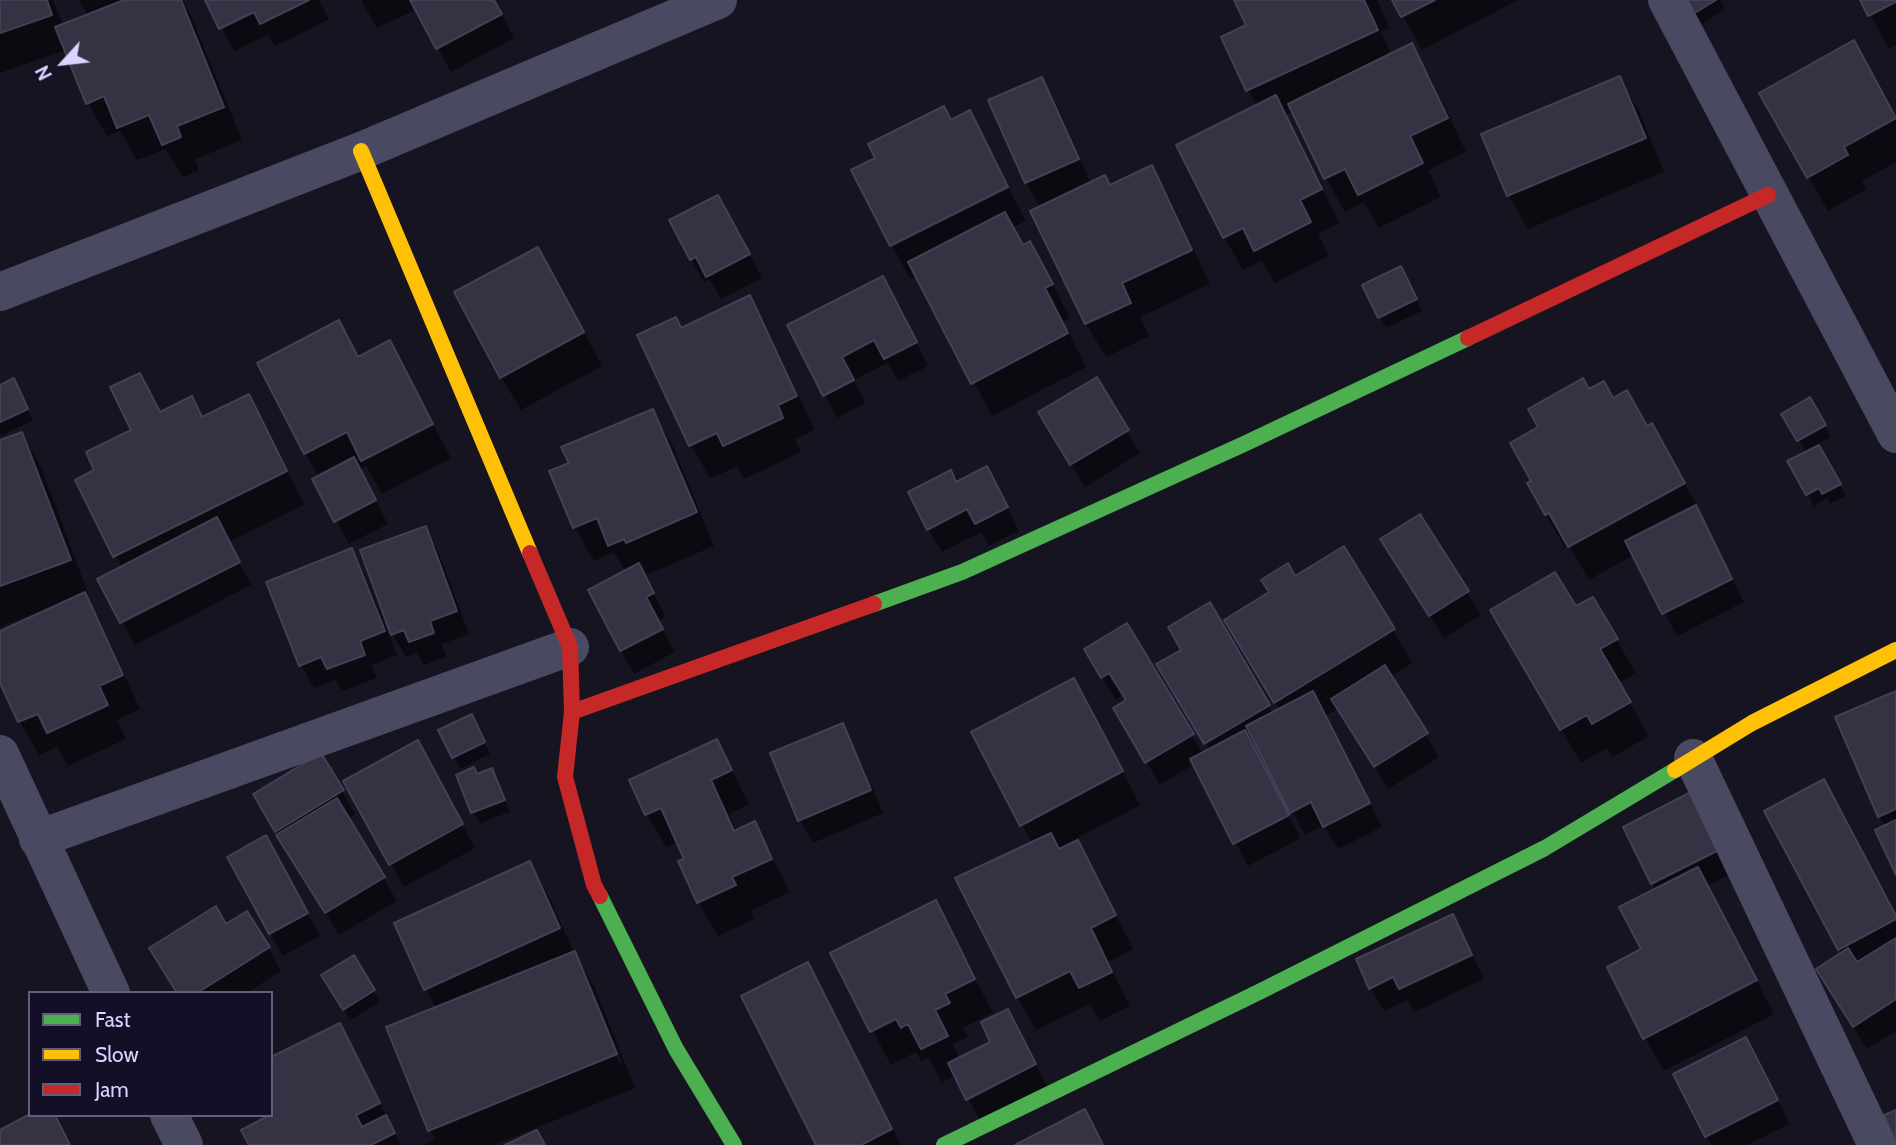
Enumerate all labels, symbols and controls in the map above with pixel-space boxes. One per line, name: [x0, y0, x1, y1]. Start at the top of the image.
north arrow: [28, 28, 98, 98]
text: N: [31, 62, 57, 84]
legend: [28, 991, 273, 1117]
text: Fast: [95, 1007, 131, 1032]
text: Slow: [95, 1042, 139, 1067]
text: Jam: [95, 1077, 129, 1102]

